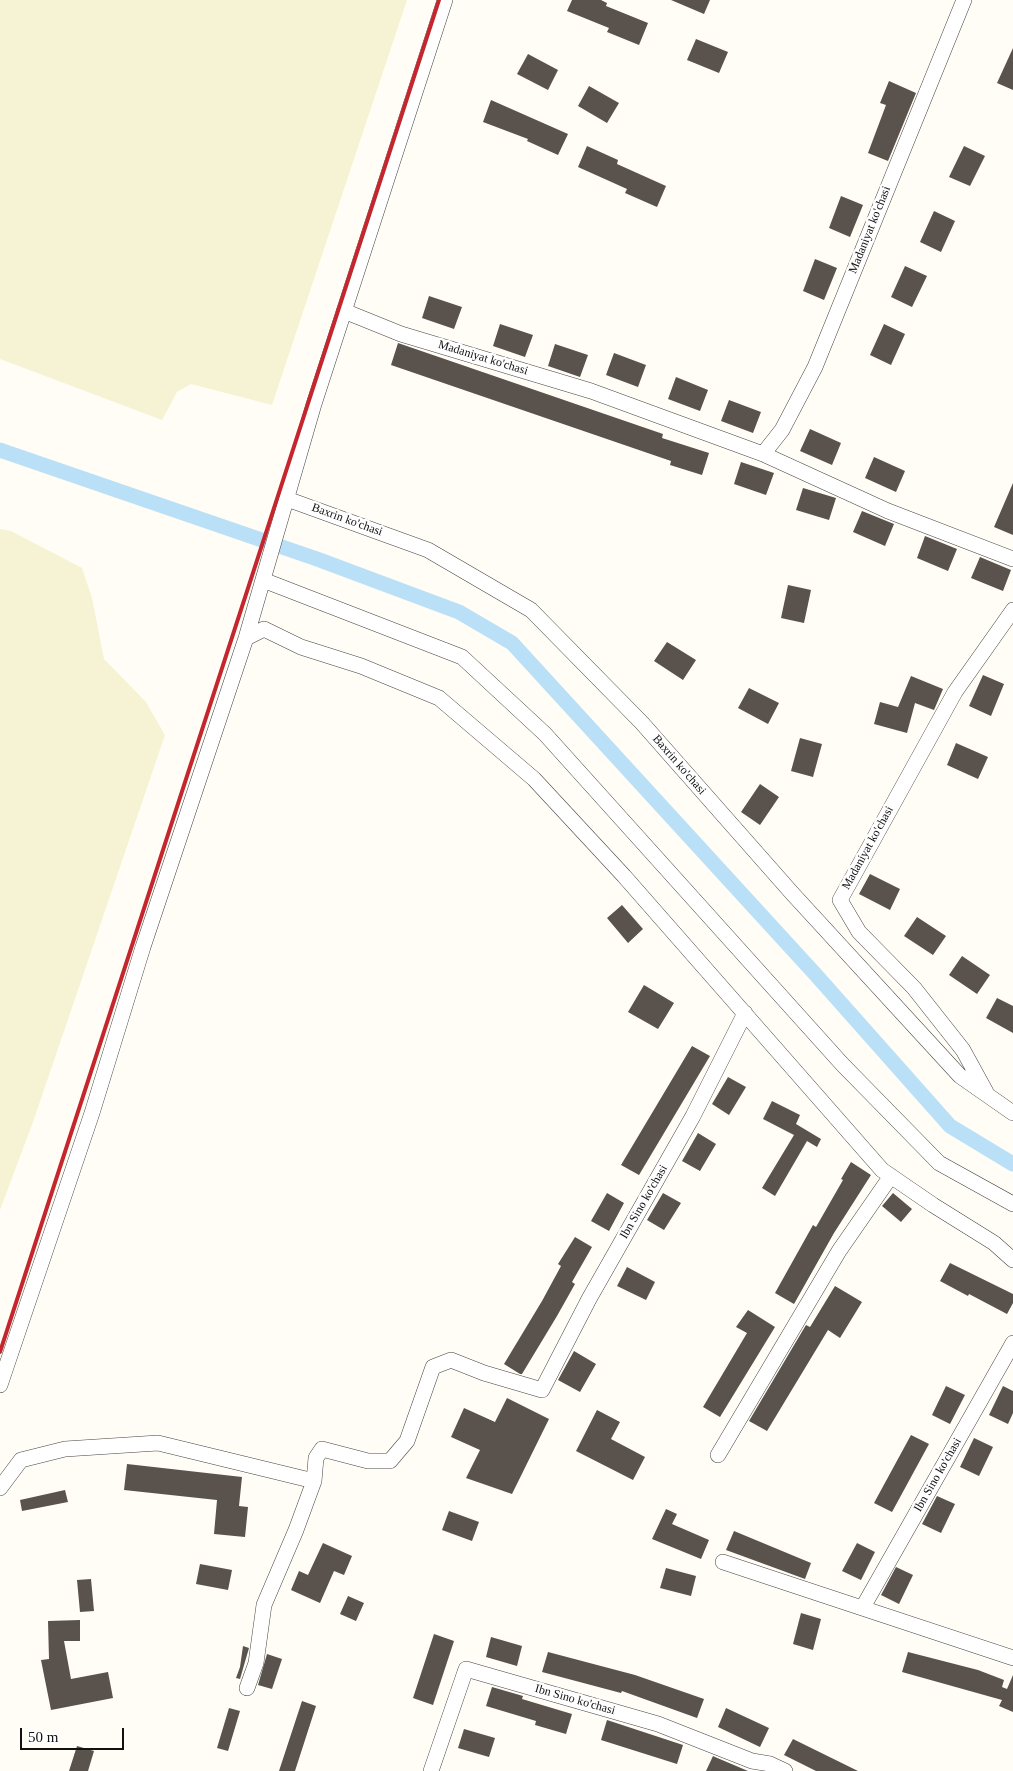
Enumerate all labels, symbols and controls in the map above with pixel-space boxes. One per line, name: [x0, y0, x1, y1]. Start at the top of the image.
street label: Madaniyat ko'chasi: [846, 184, 894, 276]
street label: Madaniyat ko'chasi: [436, 337, 530, 379]
street label: Baxrin ko'chasi: [310, 500, 384, 540]
street label: Baxrin ko'chasi: [649, 732, 709, 798]
street label: Madaniyat ko'chasi: [839, 804, 897, 892]
street label: Ibn Sino ko'chasi: [617, 1163, 671, 1241]
street label: Ibn Sino ko'chasi: [911, 1436, 965, 1514]
street label: Ibn Sino ko'chasi: [533, 1682, 617, 1718]
scale bar: [22, 1718, 126, 1750]
text: 50 m: [28, 1729, 58, 1745]

